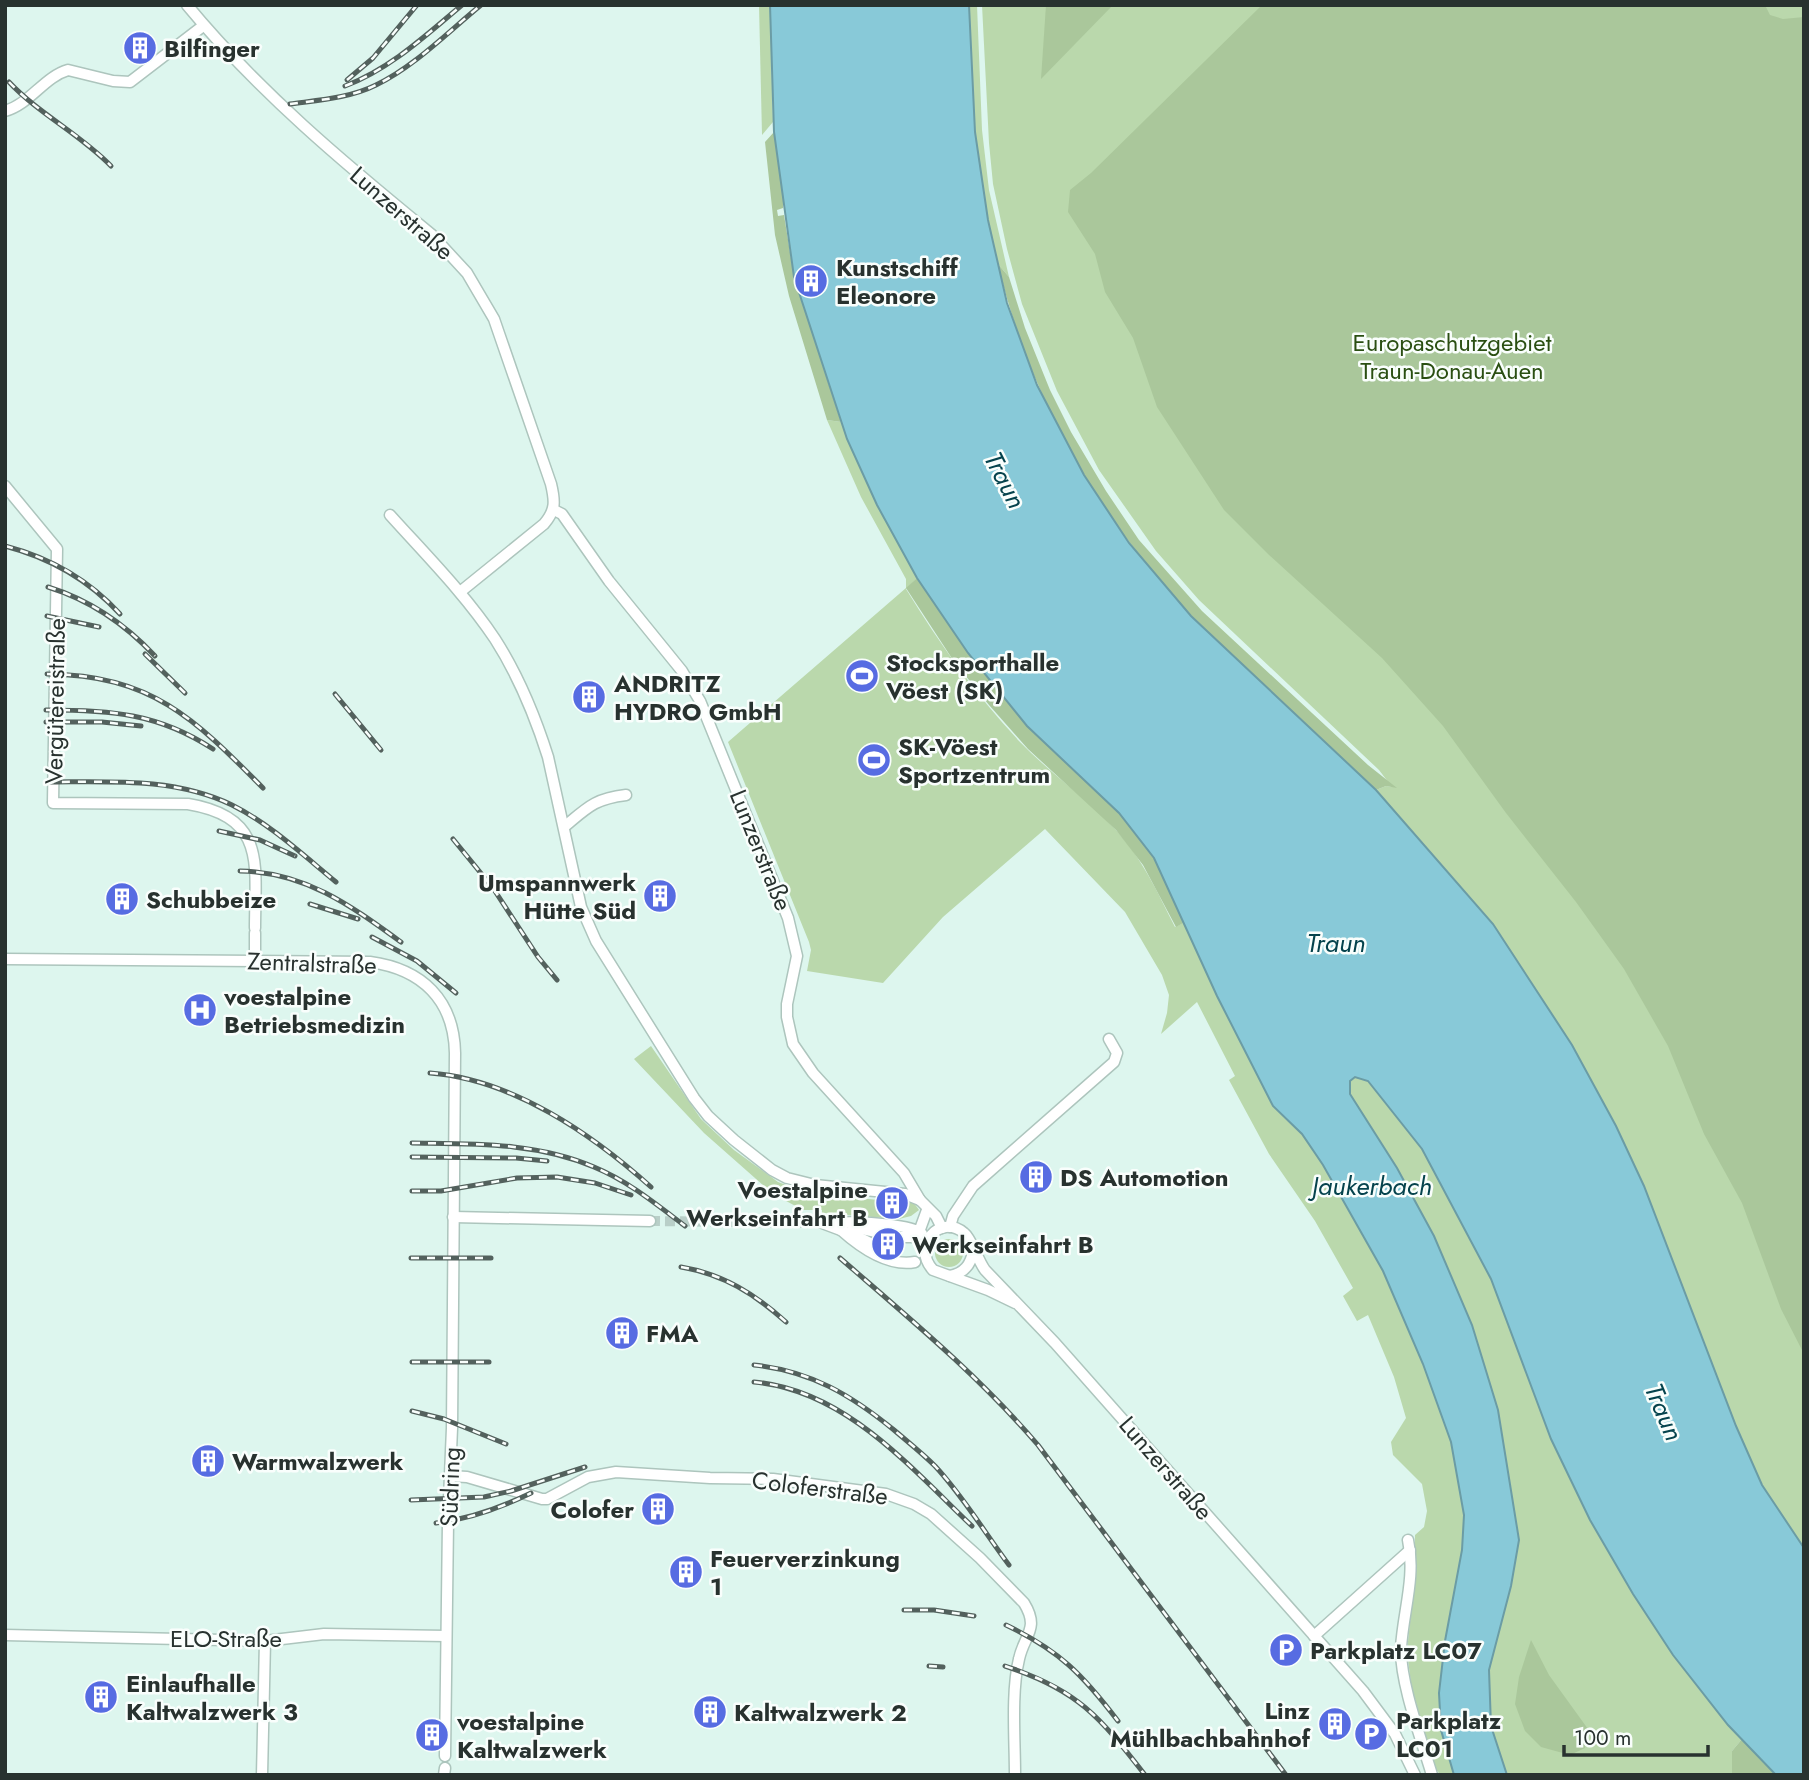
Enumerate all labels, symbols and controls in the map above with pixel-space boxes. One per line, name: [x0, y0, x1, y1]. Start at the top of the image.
building icon: Bilfinger: [121, 29, 159, 67]
place label: Bilfinger: [164, 31, 260, 66]
street label: Lunzerstraße: [342, 158, 462, 268]
place label: Kunstschiff Eleonore: [836, 250, 960, 313]
building icon: Kunstschiff Eleonore: [792, 262, 830, 300]
park label: Europaschutzgebiet Traun-Donau-Auen: [1353, 325, 1552, 388]
water label: Traun: [975, 445, 1035, 515]
street label: Vergütereistraße: [36, 618, 74, 784]
place label: Stocksporthalle Vöest (SK): [885, 645, 1059, 708]
sports icon: Stocksporthalle Vöest (SK): [843, 657, 881, 695]
place label: ANDRITZ HYDRO GmbH: [613, 666, 782, 729]
building icon: ANDRITZ HYDRO GmbH: [570, 678, 608, 716]
place label: SK-Vöest Sportzentrum: [898, 729, 1050, 792]
sports icon: SK-Vöest Sportzentrum: [855, 741, 893, 779]
street label: Lunzerstraße: [721, 784, 801, 916]
place label: Umspannwerk Hütte Süd: [478, 865, 636, 928]
building icon: Umspannwerk Hütte Süd: [641, 877, 679, 915]
building icon: Schubbeize: [103, 880, 141, 918]
place label: Schubbeize: [146, 882, 276, 917]
water label: Traun: [1306, 924, 1366, 962]
street label: Zentralstraße: [247, 943, 377, 983]
place label: voestalpine Betriebsmedizin: [223, 979, 405, 1042]
hospital icon: voestalpine Betriebsmedizin: [181, 991, 219, 1029]
building icon: DS Automotion: [1017, 1158, 1055, 1196]
place label: DS Automotion: [1060, 1160, 1229, 1195]
water label: Jaukerbach: [1307, 1167, 1432, 1205]
place label: Voestalpine Werkseinfahrt B: [686, 1172, 868, 1235]
building icon: Voestalpine Werkseinfahrt B: [873, 1184, 911, 1222]
building icon: Werkseinfahrt B: [869, 1225, 907, 1263]
place label: Werkseinfahrt B: [912, 1227, 1094, 1262]
building icon: FMA: [603, 1314, 641, 1352]
place label: FMA: [646, 1316, 699, 1351]
water label: Traun: [1635, 1377, 1693, 1447]
street label: Lunzerstraße: [1111, 1408, 1221, 1528]
building icon: Warmwalzwerk: [189, 1442, 227, 1480]
place label: Warmwalzwerk: [232, 1444, 404, 1479]
street label: Südring: [431, 1446, 469, 1528]
street label: Coloferstraße: [750, 1462, 890, 1514]
building icon: Colofer: [639, 1490, 677, 1528]
place label: Colofer: [551, 1492, 634, 1527]
place label: Feuerverzinkung 1: [710, 1541, 900, 1604]
building icon: Feuerverzinkung 1: [667, 1553, 705, 1591]
street label: ELO-Straße: [170, 1621, 282, 1656]
parking icon: Parkplatz LC07: [1267, 1631, 1305, 1669]
place label: Parkplatz LC07: [1310, 1633, 1482, 1668]
place label: Einlaufhalle Kaltwalzwerk 3: [126, 1666, 298, 1729]
building icon: Einlaufhalle Kaltwalzwerk 3: [82, 1678, 120, 1716]
building icon: Kaltwalzwerk 2: [691, 1693, 729, 1731]
place label: Linz Mühlbachbahnhof: [1110, 1693, 1312, 1756]
place label: Kaltwalzwerk 2: [734, 1695, 907, 1730]
place label: Parkplatz LC01: [1396, 1703, 1502, 1766]
place label: voestalpine Kaltwalzwerk: [456, 1704, 607, 1767]
building icon: Linz Mühlbachbahnhof: [1316, 1705, 1354, 1743]
scale bar: [1564, 1714, 1708, 1758]
parking icon: Parkplatz LC01: [1352, 1715, 1390, 1753]
building icon: voestalpine Kaltwalzwerk: [413, 1716, 451, 1754]
text: 100 m: [1574, 1723, 1631, 1753]

